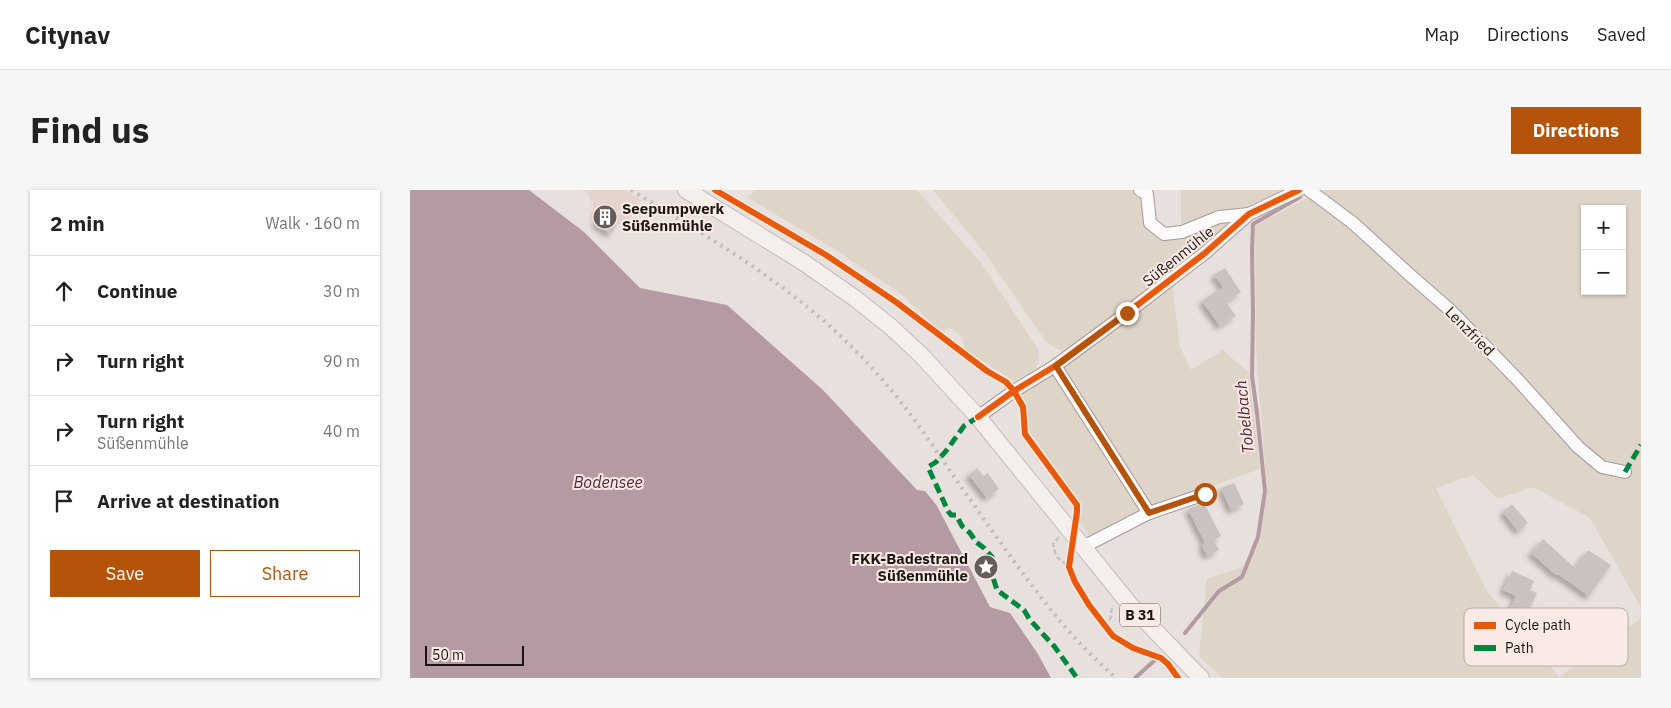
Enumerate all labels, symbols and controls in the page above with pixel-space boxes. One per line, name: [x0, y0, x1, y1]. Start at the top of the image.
text: Citynav: [25, 19, 110, 51]
text: Map: [1424, 23, 1459, 46]
text: Directions: [1487, 23, 1569, 46]
text: Saved: [1597, 23, 1646, 46]
text: Find us: [30, 107, 149, 153]
button: Directions: [1511, 107, 1641, 154]
place label: Seepumpwerk Süßenmühle: [622, 199, 725, 235]
building icon: Seepumpwerk Süßenmühle: [592, 204, 618, 230]
map controls: [1581, 205, 1626, 295]
button: +: [1581, 205, 1626, 250]
text: 2 min: [50, 209, 105, 237]
text: Walk · 160 m: [265, 213, 360, 233]
street label: Süßenmühle: [1139, 222, 1217, 290]
button: −: [1581, 250, 1626, 295]
icon: ahead: [50, 277, 78, 305]
text: Continue: [97, 279, 177, 303]
text: 30 m: [323, 281, 360, 301]
route end: [1116, 302, 1139, 325]
street label: Lenzfried: [1441, 302, 1499, 360]
icon: right: [50, 347, 78, 375]
text: Turn right: [97, 349, 184, 373]
text: 90 m: [323, 351, 360, 371]
water label: Tobelbach: [1230, 379, 1258, 455]
text: Turn right: [97, 409, 184, 433]
icon: right: [50, 417, 78, 445]
text: 40 m: [323, 421, 360, 441]
text: Süßenmühle: [97, 433, 189, 453]
water label: Bodensee: [573, 472, 643, 492]
route start: [1194, 483, 1217, 506]
icon: arrive: [50, 487, 78, 515]
text: Arrive at destination: [97, 489, 280, 513]
place label: FKK-Badestrand Süßenmühle: [851, 549, 968, 585]
button: Save: [50, 550, 200, 597]
button: Share: [210, 550, 360, 597]
place icon: FKK-Badestrand Süßenmühle: [973, 554, 999, 580]
road number: B 31: [1120, 604, 1160, 626]
legend: [1464, 608, 1628, 666]
text: Cycle path: [1505, 616, 1571, 634]
text: Path: [1505, 639, 1534, 657]
scale bar: [425, 643, 524, 666]
text: 50 m: [432, 646, 464, 664]

